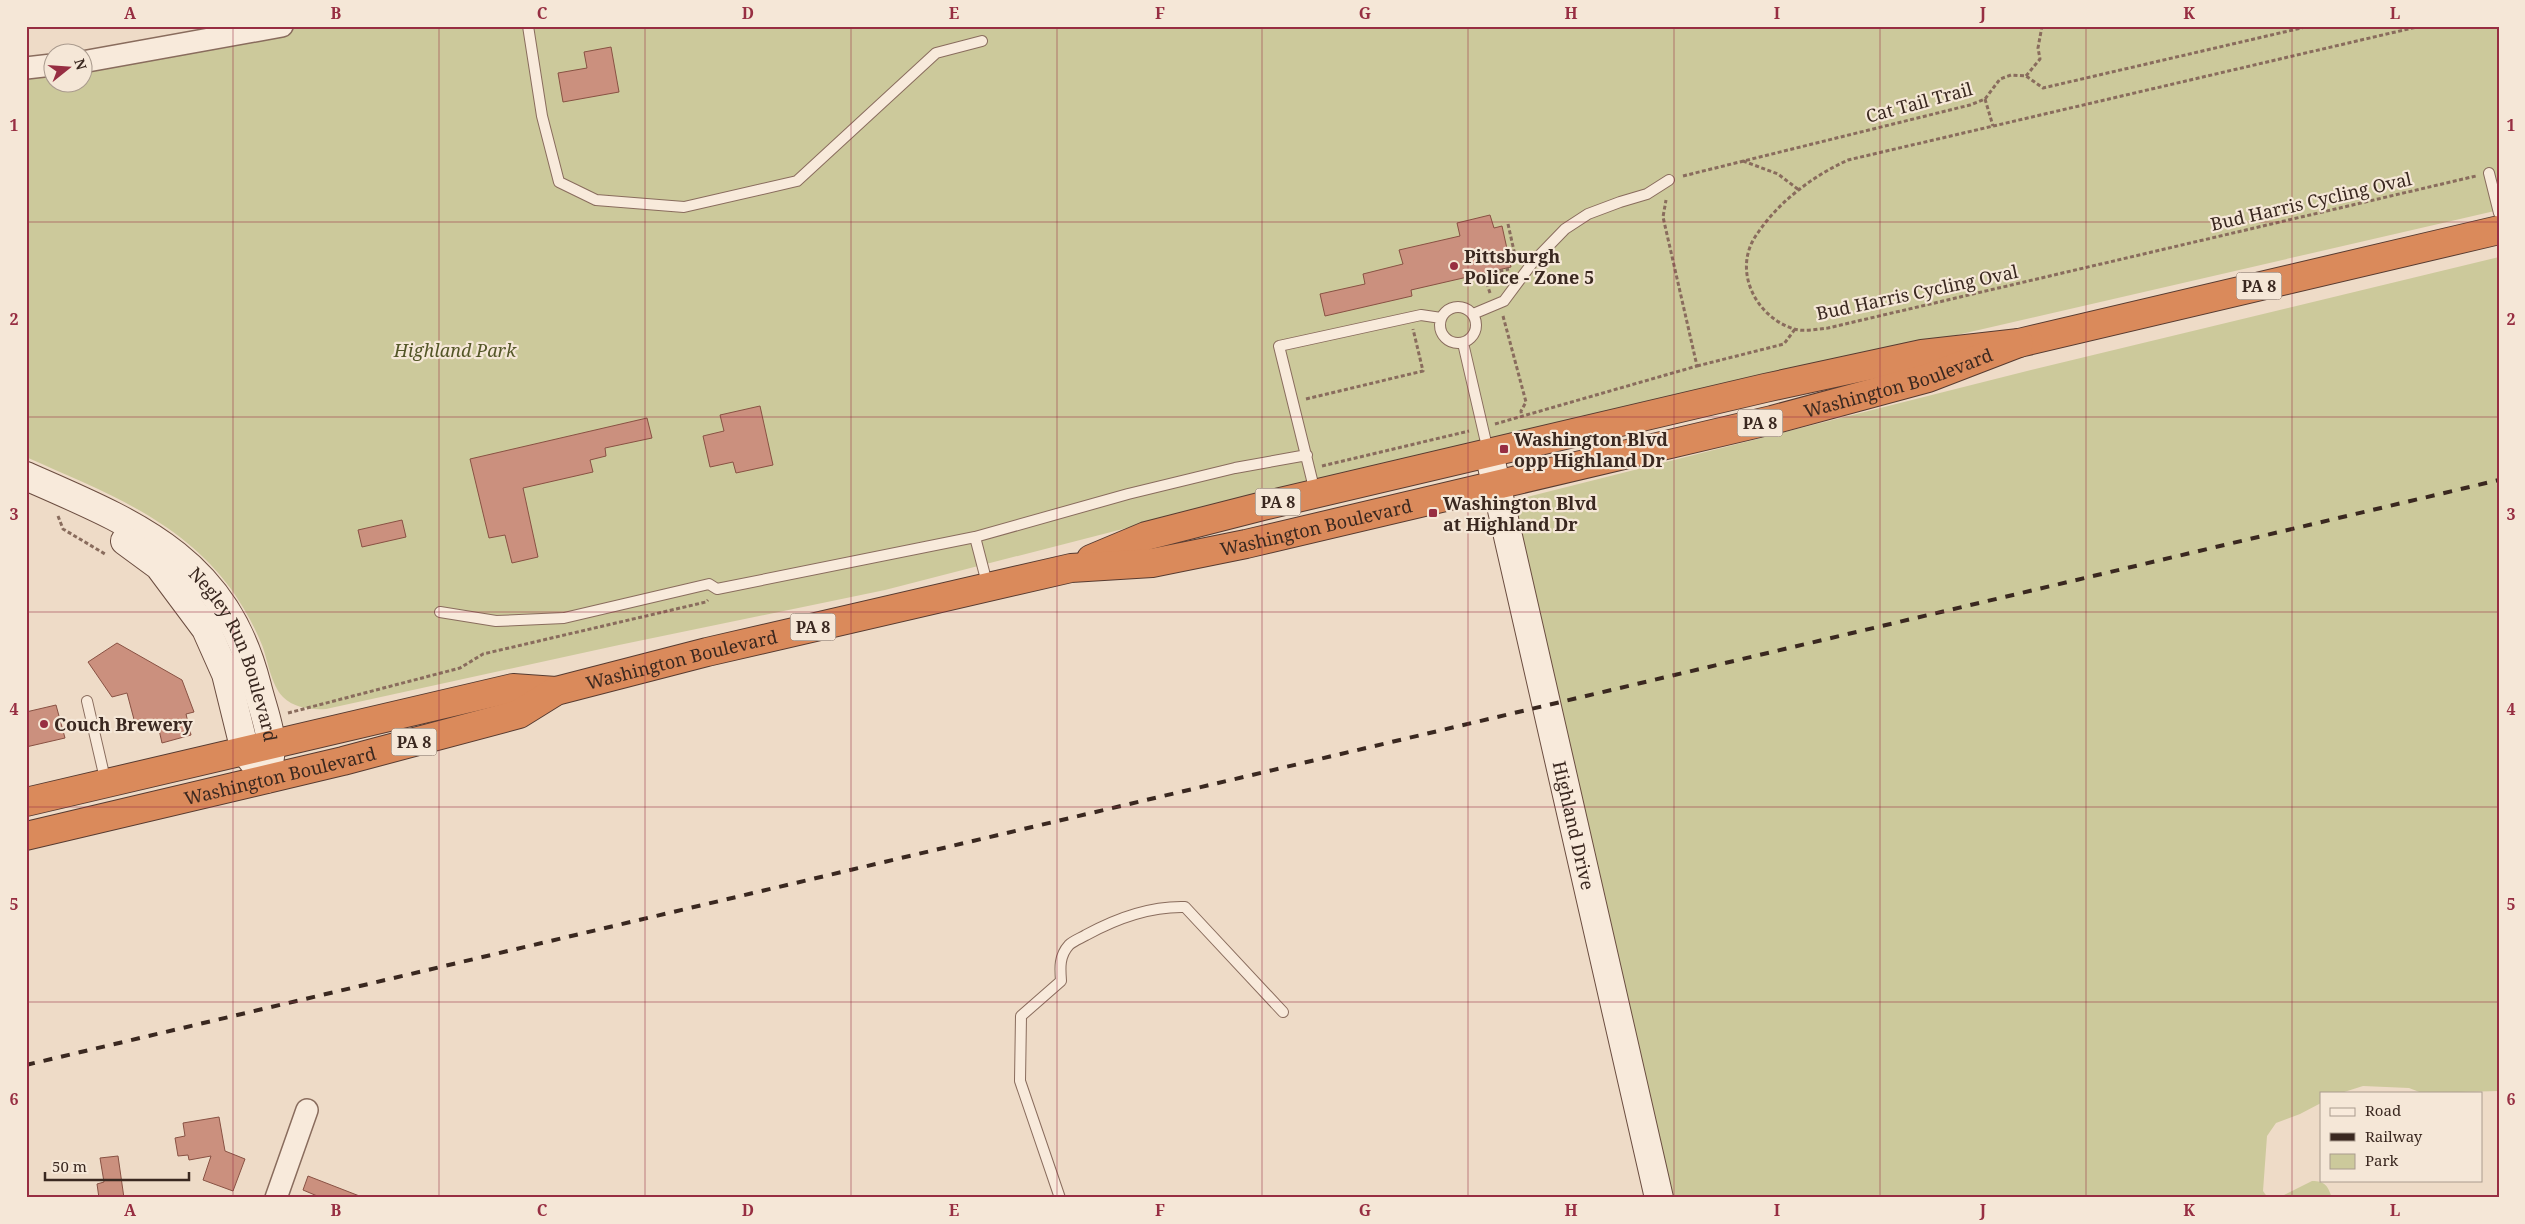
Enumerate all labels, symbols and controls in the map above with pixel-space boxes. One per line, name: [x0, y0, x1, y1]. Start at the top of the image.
text: A: [124, 2, 137, 24]
text: B: [331, 2, 342, 24]
text: C: [537, 2, 548, 24]
text: D: [742, 2, 754, 24]
text: E: [949, 2, 959, 24]
text: F: [1155, 2, 1165, 24]
text: G: [1359, 2, 1371, 24]
text: H: [1564, 2, 1578, 24]
text: I: [1774, 2, 1780, 24]
text: J: [1979, 2, 1987, 24]
text: K: [2183, 2, 2195, 24]
text: L: [2390, 2, 2400, 24]
north arrow: [42, 42, 92, 92]
text: N: [70, 56, 92, 72]
street label: Cat Tail Trail: [1863, 76, 1975, 128]
text: 1: [9, 114, 19, 136]
text: 1: [2506, 114, 2516, 136]
street label: Bud Harris Cycling Oval: [2208, 166, 2414, 236]
place label: Pittsburgh Police - Zone 5: [1464, 244, 1594, 289]
street label: Bud Harris Cycling Oval: [1814, 259, 2021, 325]
marker: Pittsburgh Police - Zone 5: [1448, 260, 1460, 272]
road number: PA 8: [2236, 272, 2282, 300]
text: 2: [9, 308, 19, 330]
text: 2: [2506, 308, 2516, 330]
park label: Highland Park: [393, 338, 517, 362]
street label: Washington Boulevard: [1801, 342, 1996, 423]
road number: PA 8: [1738, 409, 1782, 436]
place label: Washington Blvd opp Highland Dr: [1514, 427, 1668, 472]
marker: Washington Blvd opp Highland Dr: [1498, 443, 1510, 455]
road number: PA 8: [1256, 488, 1300, 516]
place label: Washington Blvd at Highland Dr: [1443, 491, 1597, 536]
street label: Washington Boulevard: [1218, 493, 1414, 561]
text: 3: [9, 503, 19, 525]
text: 3: [2506, 503, 2516, 525]
marker: Washington Blvd at Highland Dr: [1427, 507, 1439, 519]
street label: Negley Run Boulevard: [184, 561, 283, 743]
road number: PA 8: [790, 614, 836, 640]
street label: Washington Boulevard: [583, 624, 780, 695]
text: 4: [9, 698, 19, 720]
text: 4: [2506, 698, 2516, 720]
place label: Couch Brewery: [54, 712, 193, 736]
marker: Couch Brewery: [38, 718, 50, 730]
road number: PA 8: [392, 729, 436, 756]
street label: Washington Boulevard: [182, 741, 378, 810]
street label: Highland Drive: [1548, 759, 1600, 892]
text: 5: [9, 893, 19, 915]
text: 5: [2506, 893, 2516, 915]
text: 6: [9, 1088, 19, 1110]
text: 6: [2506, 1088, 2516, 1110]
legend: [2320, 1092, 2482, 1182]
text: Road: [2365, 1100, 2401, 1120]
text: Railway: [2365, 1126, 2423, 1146]
scale bar: [45, 1149, 189, 1181]
text: Park: [2365, 1150, 2399, 1170]
text: 50 m: [52, 1156, 87, 1176]
text: A: [124, 1199, 137, 1221]
text: B: [331, 1199, 342, 1221]
text: C: [537, 1199, 548, 1221]
text: D: [742, 1199, 754, 1221]
text: E: [949, 1199, 959, 1221]
text: F: [1155, 1199, 1165, 1221]
text: G: [1359, 1199, 1371, 1221]
text: H: [1564, 1199, 1578, 1221]
text: I: [1774, 1199, 1780, 1221]
text: J: [1979, 1199, 1987, 1221]
text: K: [2183, 1199, 2195, 1221]
text: L: [2390, 1199, 2400, 1221]

